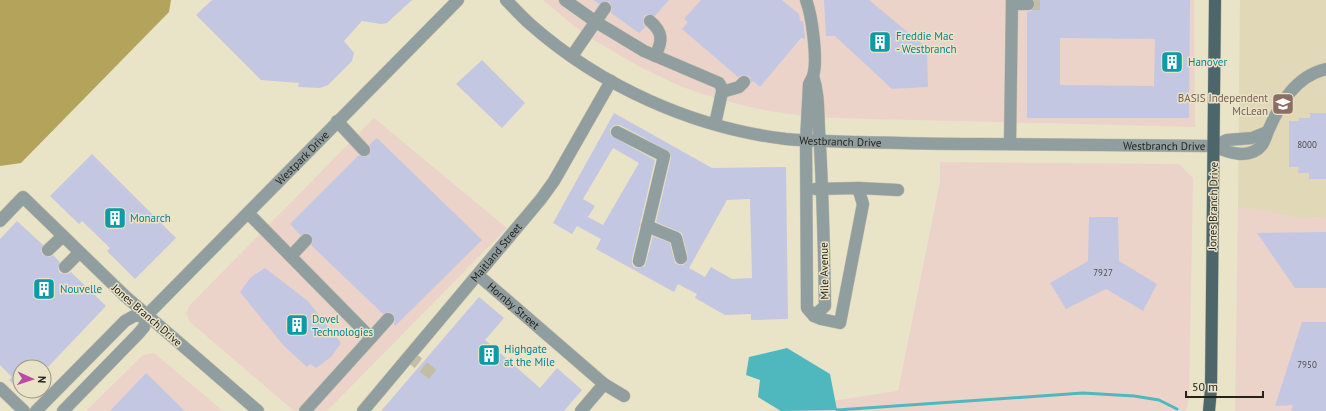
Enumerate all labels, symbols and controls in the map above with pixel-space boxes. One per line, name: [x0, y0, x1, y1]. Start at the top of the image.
building icon: Freddie Mac - Westbranch: [867, 29, 893, 55]
place label: Freddie Mac - Westbranch: [896, 29, 957, 56]
building icon: Hanover: [1159, 49, 1185, 75]
place label: Hanover: [1188, 55, 1227, 69]
place label: BASIS Independent McLean: [1178, 91, 1268, 118]
school or university icon: BASIS Independent McLean: [1270, 91, 1296, 117]
street label: Westpark Drive: [273, 128, 332, 188]
street label: Westbranch Drive: [799, 133, 882, 150]
street label: Westbranch Drive: [1123, 139, 1206, 153]
house number: 8000: [1297, 139, 1317, 150]
street label: Jones Branch Drive: [1205, 161, 1221, 251]
building icon: Monarch: [102, 205, 128, 231]
place label: Monarch: [130, 211, 171, 225]
street label: Maitland Street: [467, 220, 525, 285]
street label: Mile Avenue: [816, 242, 831, 300]
house number: 7927: [1093, 267, 1113, 278]
building icon: Nouvelle: [31, 276, 57, 302]
street label: Hornby Street: [484, 279, 543, 332]
street label: Jones Branch Drive: [108, 280, 185, 350]
place label: Nouvelle: [60, 282, 102, 296]
building icon: Dovel Technologies: [284, 312, 310, 338]
place label: Dovel Technologies: [312, 312, 374, 339]
building icon: Highgate at the Mile: [476, 342, 502, 368]
place label: Highgate at the Mile: [504, 342, 555, 369]
north arrow: [12, 359, 52, 399]
house number: 7950: [1297, 359, 1317, 370]
scale bar: [1186, 373, 1263, 399]
text: N: [35, 376, 49, 384]
text: 50 m: [1192, 379, 1218, 394]

